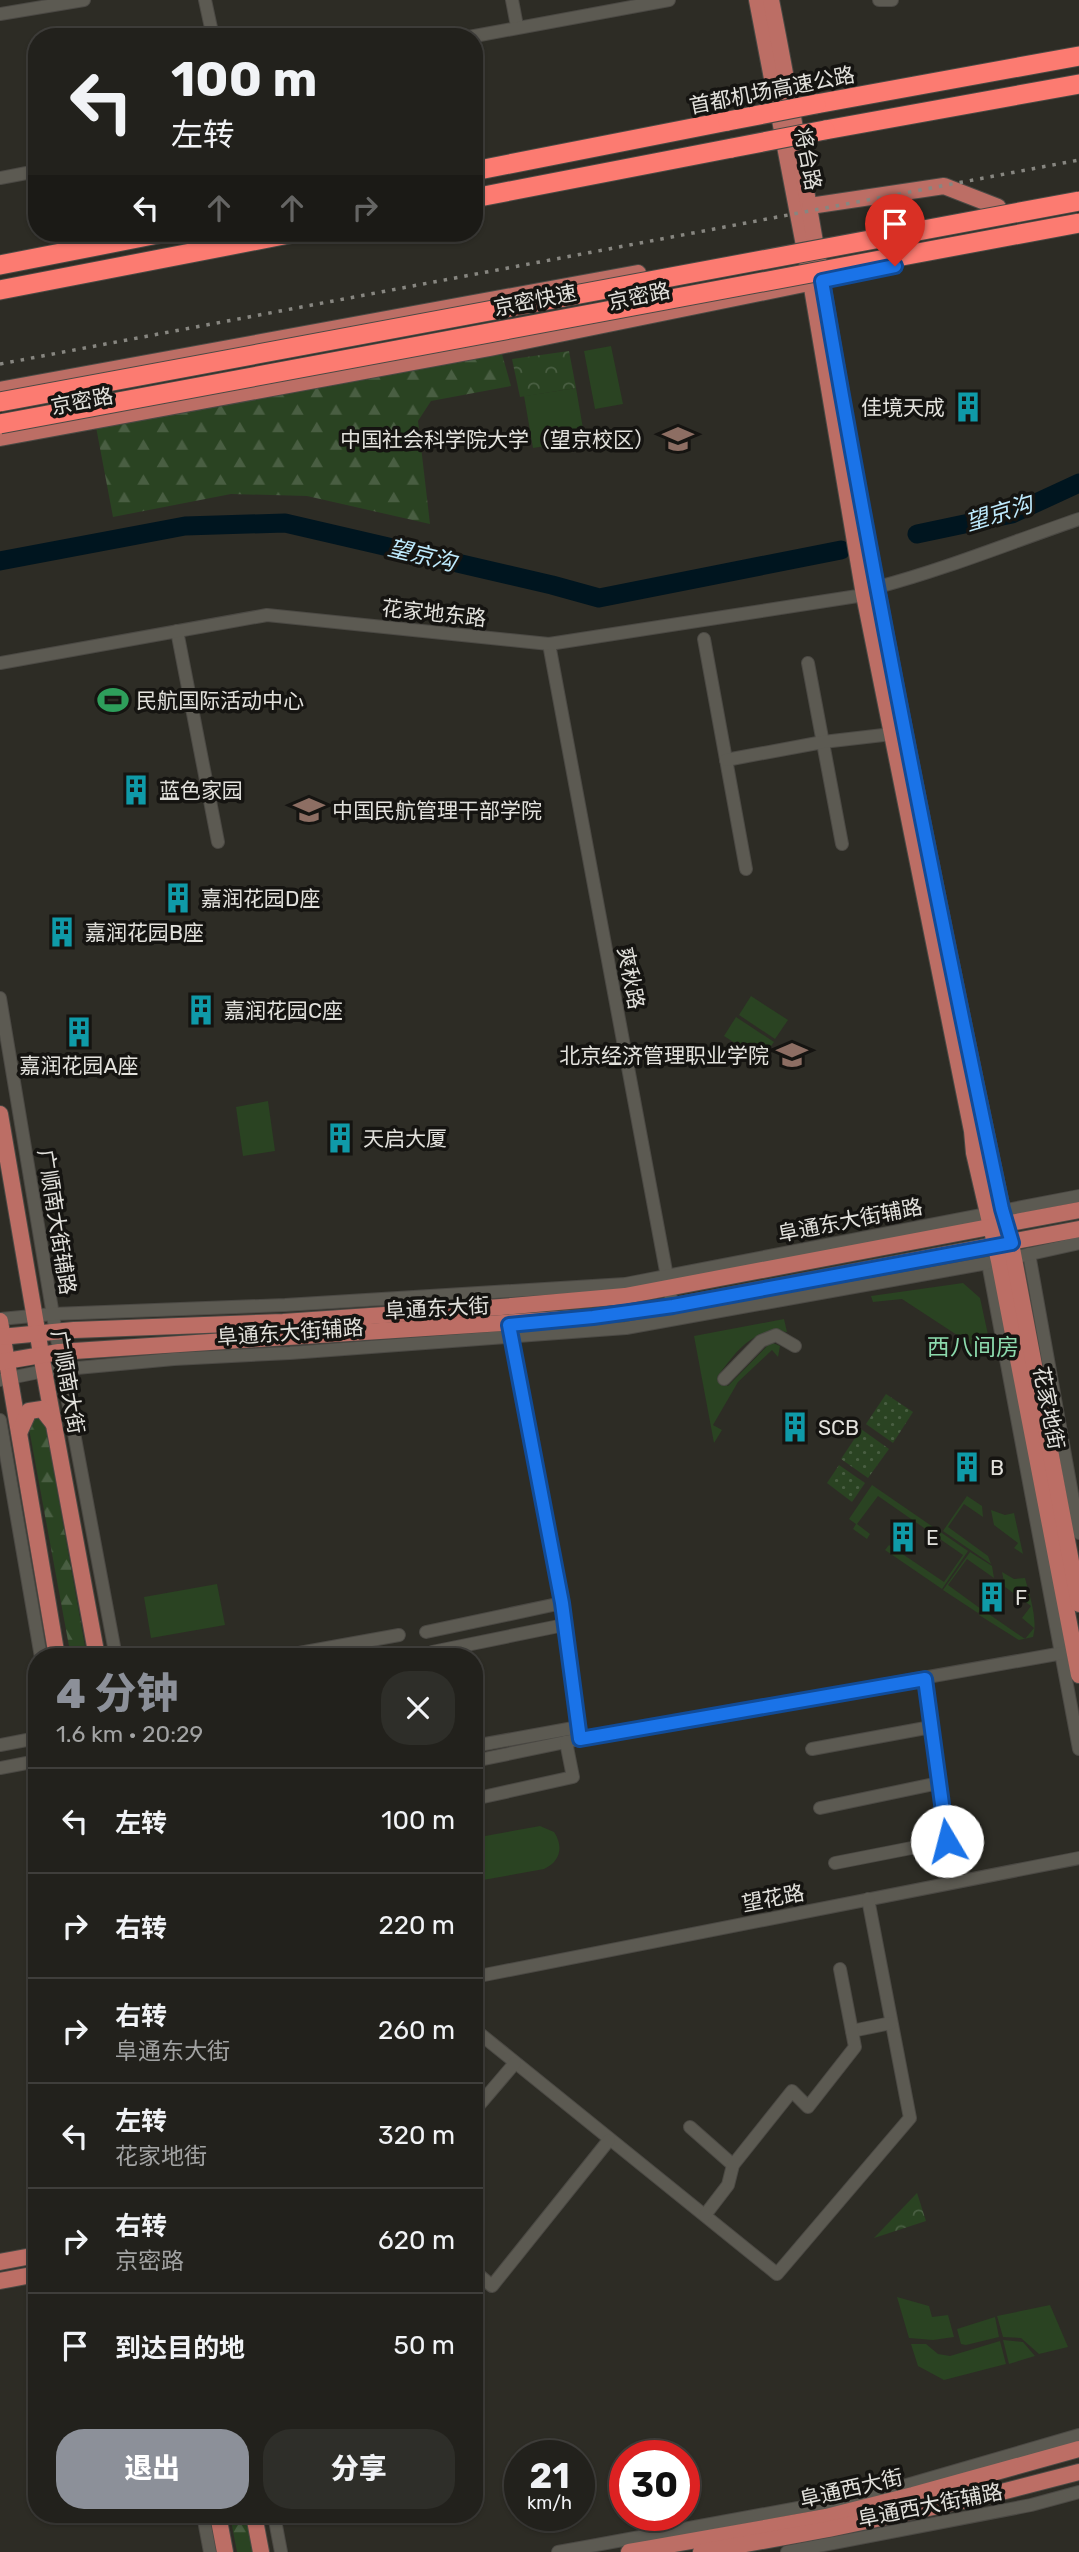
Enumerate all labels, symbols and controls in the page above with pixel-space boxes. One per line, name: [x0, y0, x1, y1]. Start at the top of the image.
text: 100 m: [171, 50, 317, 108]
icon: left: [56, 56, 147, 147]
street label: 首都机场高速公路: [687, 62, 857, 118]
text: 左转: [171, 116, 235, 154]
street label: 将台路: [790, 126, 826, 192]
icon: left: [127, 189, 165, 227]
icon: ahead: [200, 189, 238, 227]
icon: ahead: [273, 189, 311, 227]
icon: right: [346, 189, 384, 227]
pin: [865, 194, 925, 266]
icon: arrive: [876, 205, 914, 243]
street label: 京密路: [606, 277, 672, 315]
street label: 京密快速: [491, 280, 579, 320]
street label: 京密路: [49, 383, 115, 419]
building icon: 佳境天成: [951, 390, 985, 424]
place label: 佳境天成: [861, 395, 945, 420]
school or university icon: 中国社会科学院大学（望京校区）: [661, 422, 695, 456]
place label: 中国社会科学院大学（望京校区）: [340, 427, 655, 452]
water label: 望京沟: [962, 489, 1039, 536]
water label: 望京沟: [385, 533, 462, 578]
street label: 花家地东路: [380, 595, 488, 631]
sports icon: 民航国际活动中心: [96, 683, 130, 717]
place label: 民航国际活动中心: [136, 688, 304, 713]
building icon: 蓝色家园: [119, 773, 153, 807]
place label: 蓝色家园: [159, 778, 243, 803]
school or university icon: 中国民航管理干部学院: [292, 793, 326, 827]
place label: 中国民航管理干部学院: [332, 798, 542, 823]
building icon: 嘉润花园D座: [161, 881, 195, 915]
place label: 嘉润花园D座: [201, 886, 320, 911]
building icon: 嘉润花园B座: [45, 915, 79, 949]
place label: 嘉润花园B座: [85, 920, 204, 945]
street label: 爽秋路: [613, 945, 649, 1011]
building icon: 嘉润花园C座: [184, 993, 218, 1027]
place label: 嘉润花园C座: [224, 998, 343, 1023]
building icon: 嘉润花园A座: [62, 1015, 96, 1049]
school or university icon: 北京经济管理职业学院: [775, 1038, 809, 1072]
place label: 北京经济管理职业学院: [559, 1043, 769, 1068]
place label: 嘉润花园A座: [19, 1053, 139, 1078]
building icon: 天启大厦: [323, 1121, 357, 1155]
place label: 天启大厦: [363, 1126, 447, 1151]
street label: 广顺南大街辅路: [33, 1147, 81, 1297]
street label: 阜通东大街辅路: [775, 1194, 925, 1246]
street label: 阜通东大街: [384, 1293, 490, 1323]
street label: 阜通东大街辅路: [216, 1314, 364, 1350]
street label: 广顺南大街: [47, 1328, 89, 1436]
district label: 西八间房: [927, 1333, 1019, 1361]
street label: 花家地街: [1029, 1364, 1069, 1452]
building icon: SCB: [778, 1410, 812, 1444]
place label: SCB: [818, 1415, 859, 1440]
building icon: B: [950, 1450, 984, 1484]
place label: B: [990, 1455, 1004, 1480]
building icon: E: [886, 1520, 920, 1554]
place label: E: [926, 1525, 939, 1550]
building icon: F: [975, 1580, 1009, 1614]
place label: F: [1015, 1585, 1027, 1610]
text: 4 分钟: [56, 1669, 178, 1719]
button: close: [381, 1671, 455, 1745]
text: 1.6 km · 20:29: [56, 1720, 203, 1748]
icon: left: [56, 1802, 94, 1840]
position arrow: [910, 1804, 984, 1878]
text: 100 m: [381, 1805, 455, 1836]
text: 左转: [115, 1808, 167, 1839]
street label: 望花路: [740, 1880, 806, 1916]
icon: right: [56, 1907, 94, 1945]
text: 220 m: [378, 1910, 455, 1941]
text: 右转: [115, 1913, 167, 1944]
text: 右转: [115, 2001, 167, 2032]
icon: right: [56, 2012, 94, 2050]
text: 260 m: [378, 2015, 455, 2046]
text: 阜通东大街: [115, 2037, 230, 2065]
text: 左转: [115, 2106, 167, 2137]
icon: left: [56, 2117, 94, 2155]
text: 320 m: [378, 2120, 455, 2151]
text: 花家地街: [115, 2142, 207, 2170]
text: 右转: [115, 2211, 167, 2242]
icon: right: [56, 2222, 94, 2260]
text: 620 m: [378, 2225, 455, 2256]
text: 京密路: [115, 2247, 184, 2275]
icon: arrive: [56, 2327, 94, 2365]
text: 50 m: [394, 2330, 455, 2361]
text: 到达目的地: [115, 2333, 245, 2364]
button: 退出: [56, 2429, 249, 2509]
button: 分享: [263, 2429, 455, 2509]
speed limit sign: 30: [609, 2440, 700, 2531]
text: 21: [529, 2455, 570, 2497]
street label: 阜通西大街: [797, 2464, 905, 2512]
street label: 阜通西大街辅路: [855, 2479, 1005, 2531]
text: km/h: [527, 2492, 572, 2514]

